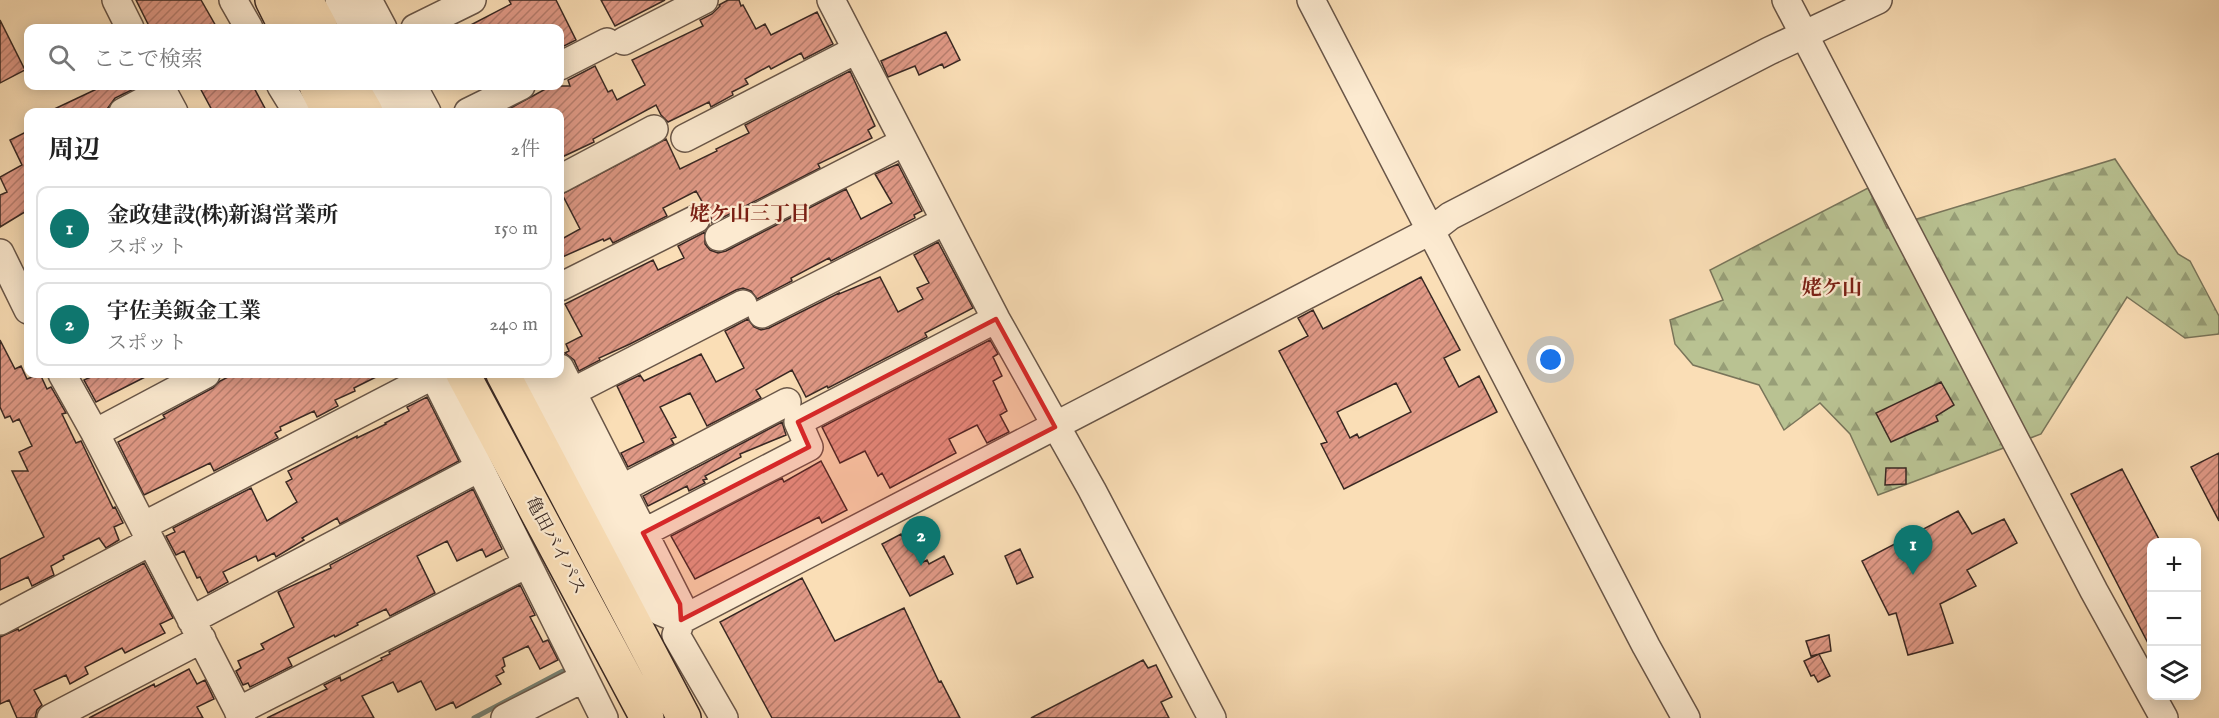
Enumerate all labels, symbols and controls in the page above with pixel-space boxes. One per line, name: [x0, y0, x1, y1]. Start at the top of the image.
search box: [24, 24, 564, 90]
icon: search: [45, 41, 78, 74]
text: ここで検索: [93, 46, 203, 74]
text: 周辺: [48, 134, 100, 167]
text: 2件: [511, 137, 540, 162]
text: 金政建設(株)新潟営業所: [107, 202, 338, 230]
district label: 姥ケ山三丁目: [690, 202, 810, 227]
text: 1: [66, 216, 73, 241]
text: 150 m: [494, 216, 538, 241]
text: スポット: [107, 235, 187, 260]
district label: 姥ケ山: [1802, 276, 1862, 301]
text: 宇佐美鈑金工業: [107, 298, 261, 326]
text: 2: [65, 312, 74, 337]
text: 240 m: [489, 312, 538, 337]
text: スポット: [107, 331, 187, 356]
your location: [1536, 345, 1565, 374]
street label: 亀田バイパス: [520, 493, 590, 599]
pin: 2: [902, 516, 940, 566]
pin: 1: [1894, 526, 1932, 575]
map controls: [2147, 538, 2201, 700]
button: +: [2147, 538, 2201, 592]
button: −: [2147, 592, 2201, 646]
button: layers: [2147, 646, 2201, 700]

